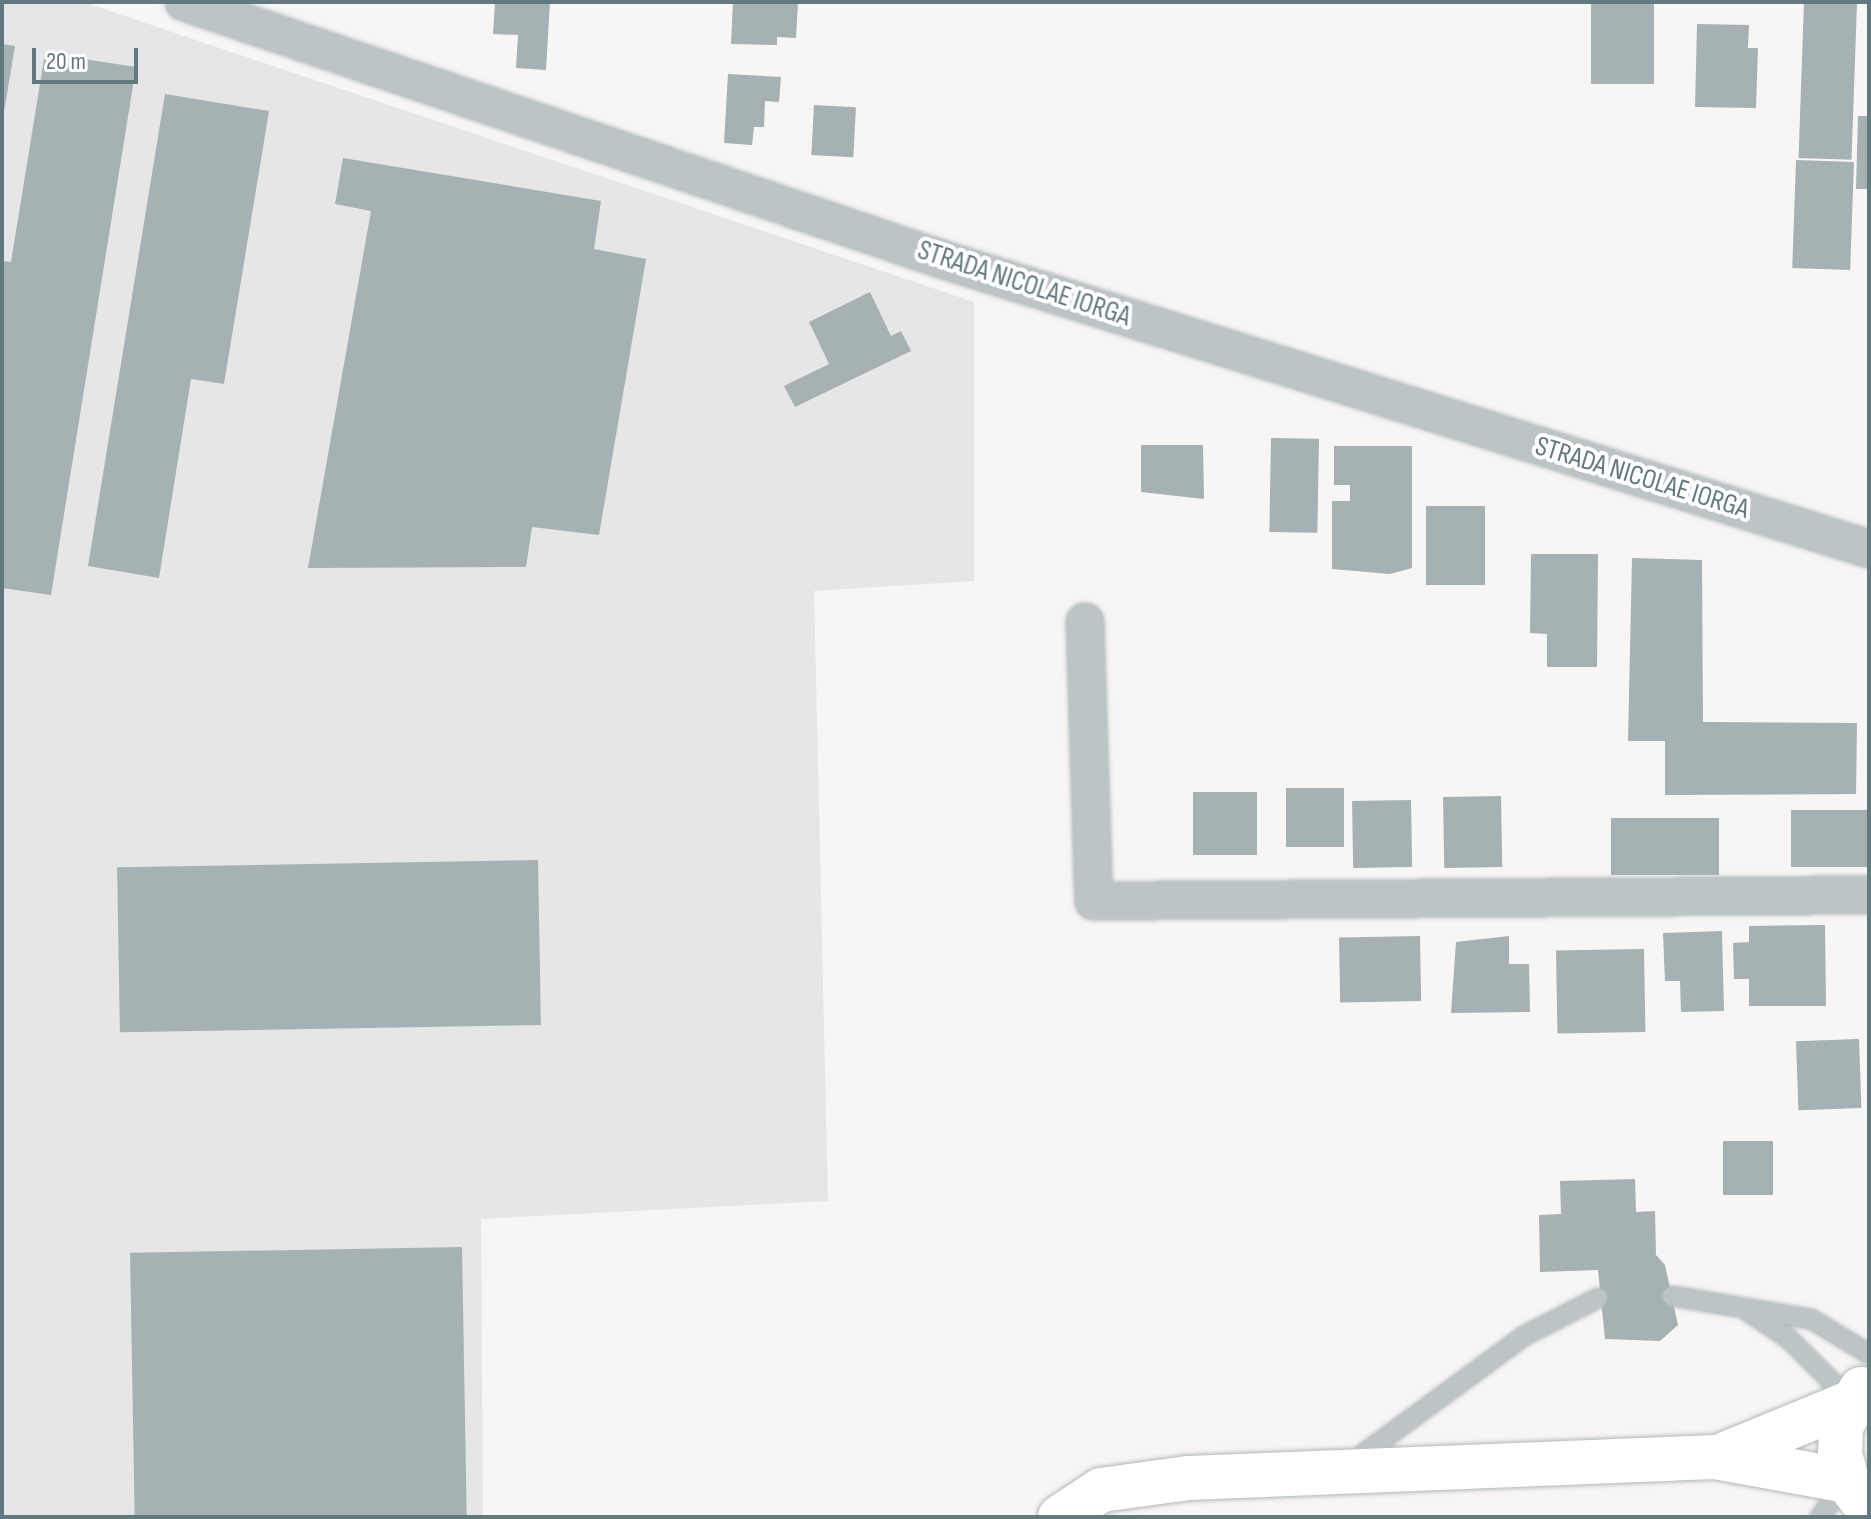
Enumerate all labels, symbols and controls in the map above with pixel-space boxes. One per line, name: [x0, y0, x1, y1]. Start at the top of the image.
scale bar: [36, 32, 142, 82]
text: 20 m: [46, 47, 86, 76]
street label: STRADA NICOLAE IORGA: [913, 234, 1135, 334]
street label: STRADA NICOLAE IORGA: [1531, 430, 1753, 526]

